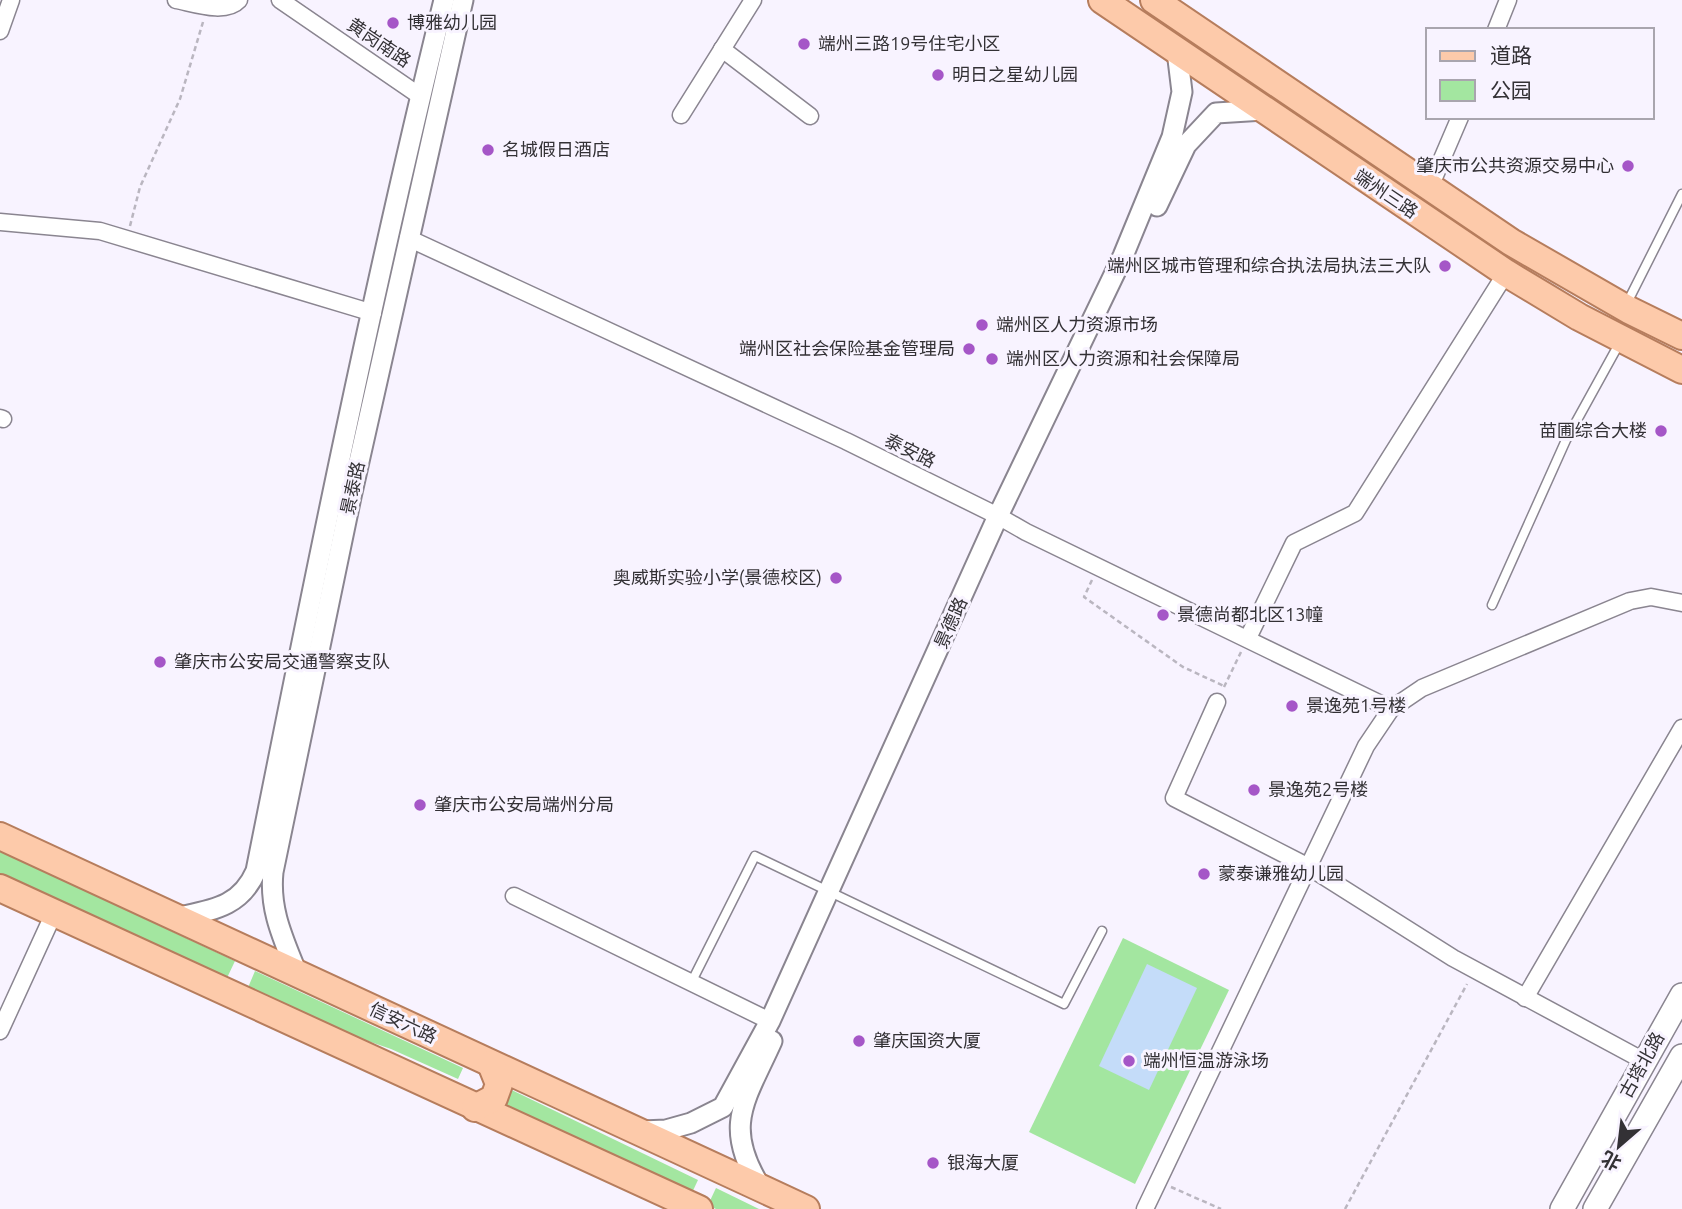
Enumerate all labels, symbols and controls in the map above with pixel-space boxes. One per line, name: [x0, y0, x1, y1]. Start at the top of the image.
place label: 博雅幼儿园: [407, 12, 497, 32]
street label: 黄岗南路: [344, 14, 415, 71]
marker: 博雅幼儿园: [385, 15, 401, 31]
legend: [1426, 28, 1654, 119]
place label: 端州三路19号住宅小区: [818, 33, 1000, 53]
marker: 端州三路19号住宅小区: [796, 36, 812, 52]
text: 道路: [1490, 43, 1532, 67]
place label: 明日之星幼儿园: [952, 64, 1078, 84]
marker: 明日之星幼儿园: [930, 67, 946, 83]
text: 公园: [1490, 78, 1532, 102]
place label: 名城假日酒店: [502, 139, 610, 159]
marker: 名城假日酒店: [480, 142, 496, 158]
place label: 肇庆市公共资源交易中心: [1416, 155, 1614, 175]
marker: 肇庆市公共资源交易中心: [1620, 158, 1636, 174]
street label: 端州三路: [1351, 165, 1422, 222]
place label: 端州区城市管理和综合执法局执法三大队: [1107, 255, 1431, 275]
marker: 端州区城市管理和综合执法局执法三大队: [1437, 258, 1453, 274]
place label: 端州区人力资源市场: [996, 314, 1158, 334]
marker: 端州区人力资源市场: [974, 317, 990, 333]
place label: 端州区社会保险基金管理局: [739, 338, 955, 358]
marker: 端州区社会保险基金管理局: [961, 341, 977, 357]
place label: 端州区人力资源和社会保障局: [1006, 348, 1240, 368]
marker: 端州区人力资源和社会保障局: [984, 351, 1000, 367]
place label: 苗圃综合大楼: [1539, 420, 1647, 440]
marker: 苗圃综合大楼: [1653, 423, 1669, 439]
street label: 泰安路: [882, 429, 939, 471]
street label: 景泰路: [337, 459, 367, 516]
place label: 奥威斯实验小学(景德校区): [613, 567, 822, 588]
marker: 奥威斯实验小学(景德校区): [828, 570, 844, 586]
street label: 景德路: [930, 594, 970, 651]
place label: 景德尚都北区13幢: [1177, 604, 1323, 624]
marker: 景德尚都北区13幢: [1155, 607, 1171, 623]
place label: 肇庆市公安局交通警察支队: [174, 651, 390, 671]
marker: 肇庆市公安局交通警察支队: [152, 654, 168, 670]
place label: 景逸苑1号楼: [1306, 695, 1406, 715]
marker: 景逸苑1号楼: [1284, 698, 1300, 714]
place label: 景逸苑2号楼: [1268, 779, 1368, 799]
marker: 景逸苑2号楼: [1246, 782, 1262, 798]
place label: 肇庆市公安局端州分局: [434, 794, 614, 814]
marker: 肇庆市公安局端州分局: [412, 797, 428, 813]
place label: 蒙泰谦雅幼儿园: [1218, 863, 1344, 883]
marker: 蒙泰谦雅幼儿园: [1196, 866, 1212, 882]
street label: 信安六路: [367, 998, 440, 1046]
street label: 古塔北路: [1615, 1028, 1667, 1101]
place label: 肇庆国资大厦: [873, 1030, 981, 1050]
marker: 肇庆国资大厦: [851, 1033, 867, 1049]
place label: 端州恒温游泳场: [1143, 1050, 1269, 1070]
marker: 端州恒温游泳场: [1121, 1053, 1137, 1069]
north arrow: [1584, 1111, 1654, 1181]
text: 北: [1597, 1147, 1625, 1175]
place label: 银海大厦: [947, 1152, 1019, 1172]
marker: 银海大厦: [925, 1155, 941, 1171]

